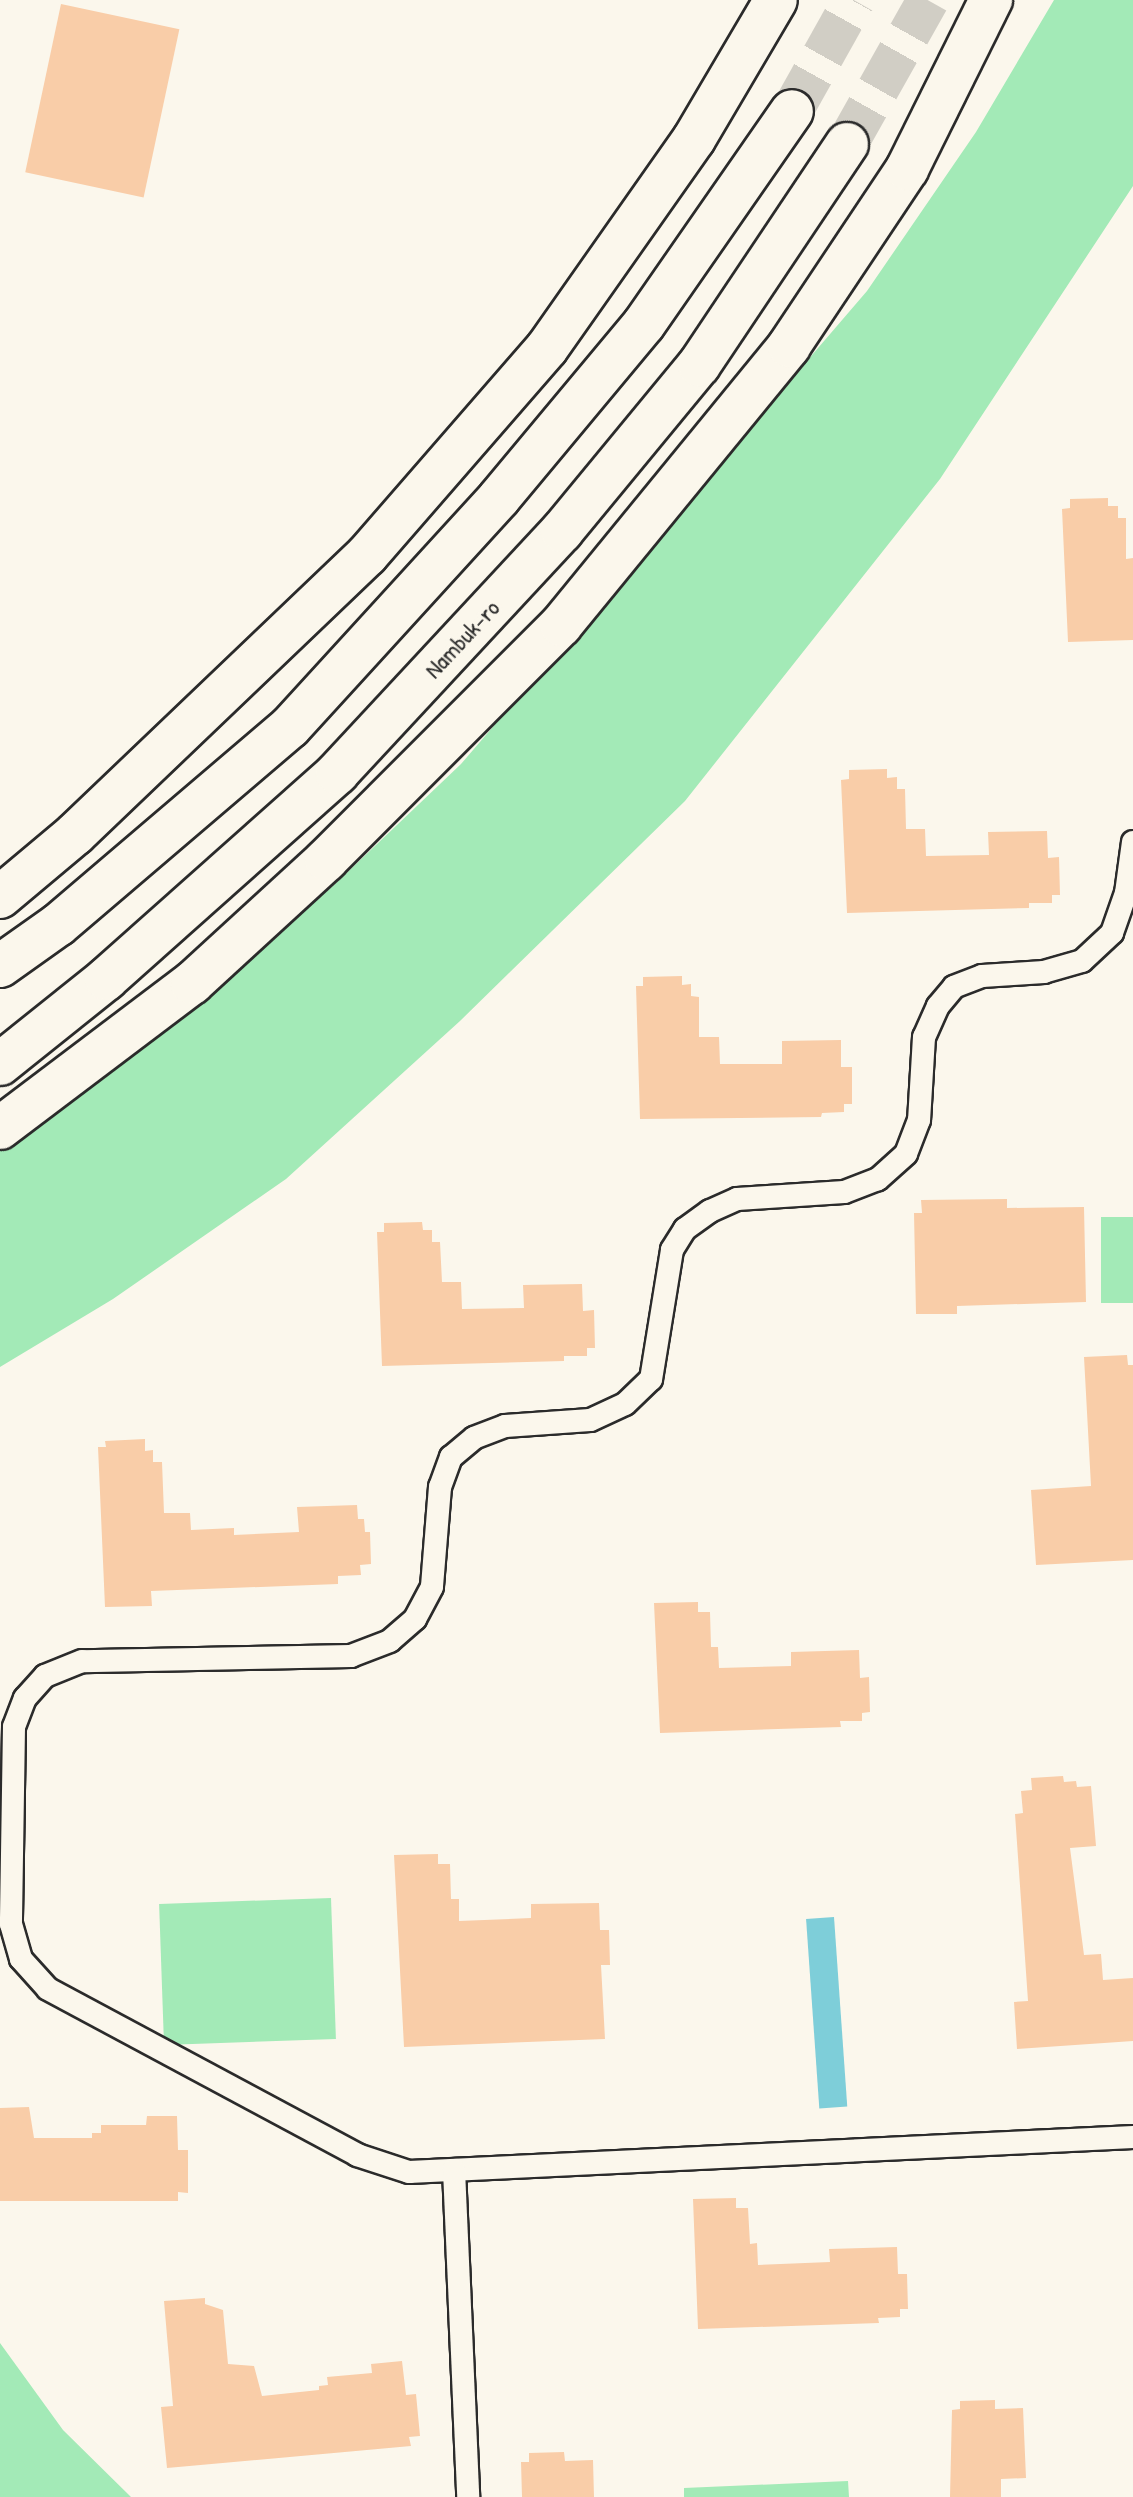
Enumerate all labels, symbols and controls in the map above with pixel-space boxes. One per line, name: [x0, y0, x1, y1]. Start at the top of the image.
street label: Nambuk-ro: [419, 594, 505, 684]

